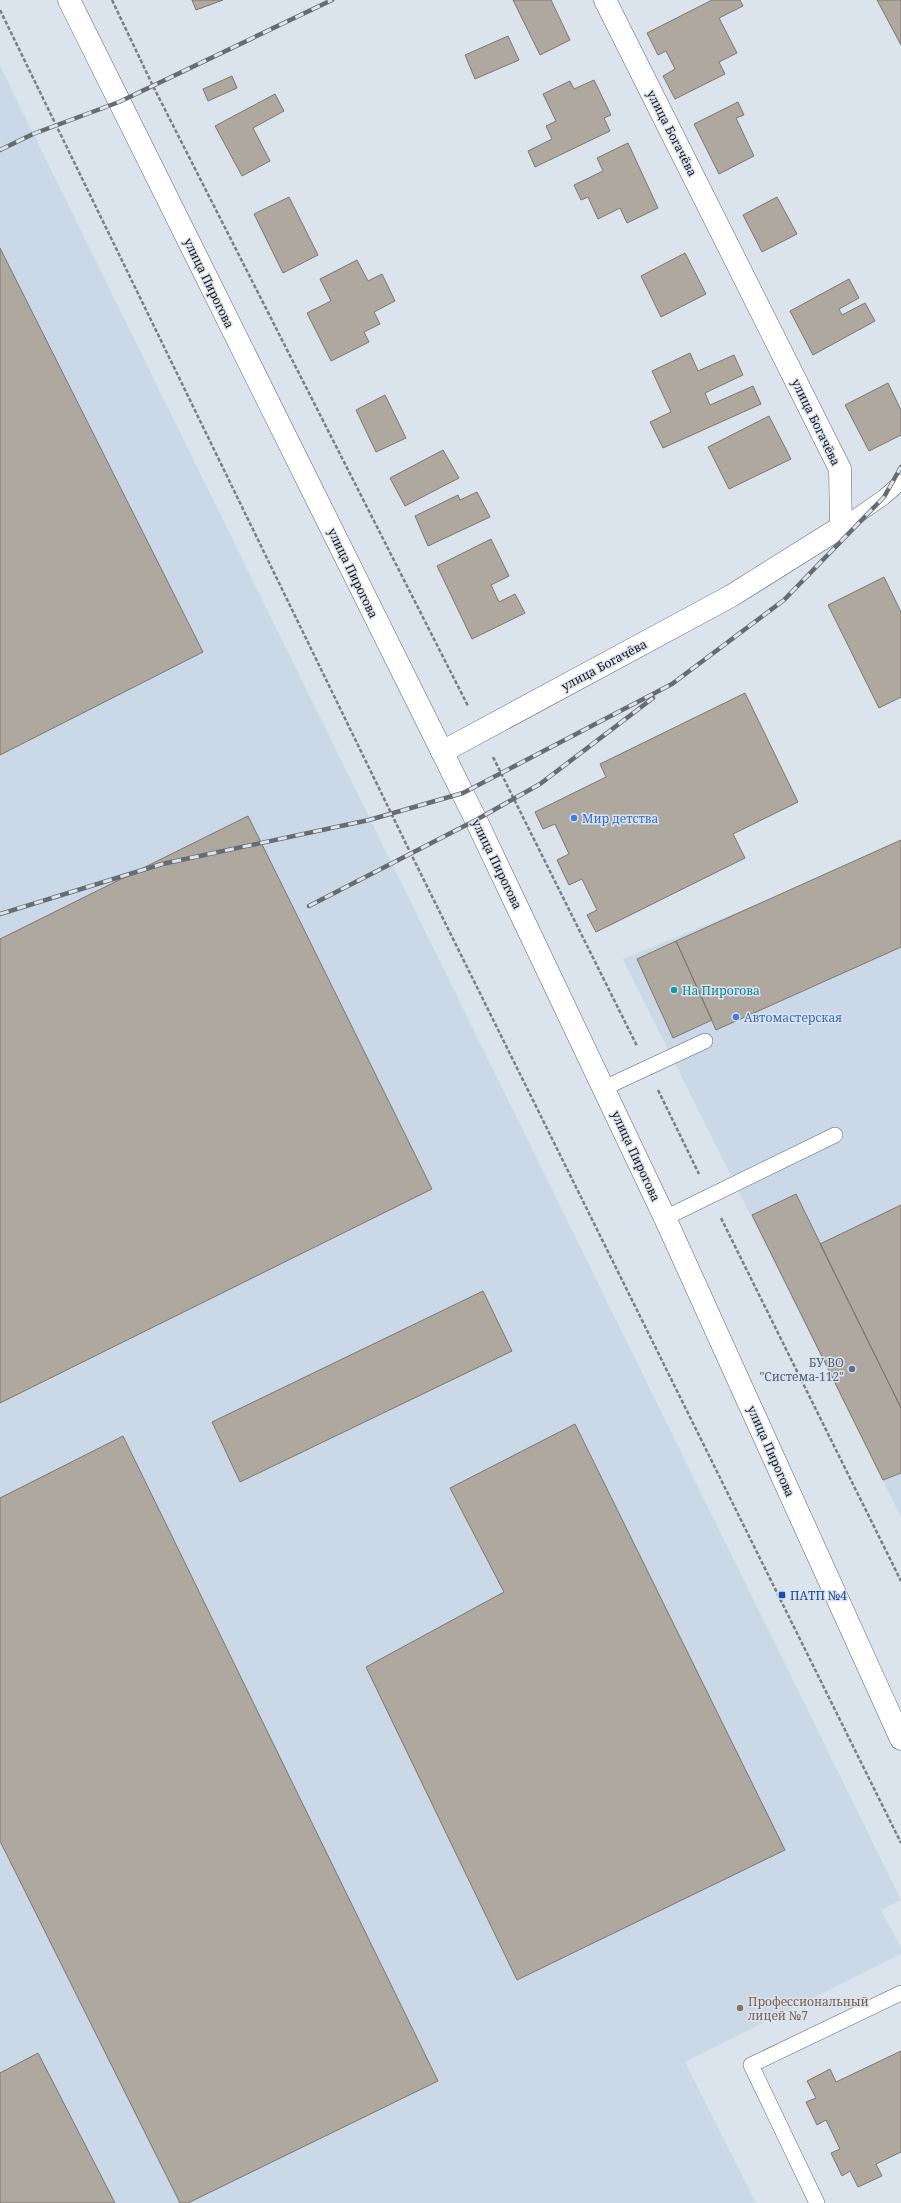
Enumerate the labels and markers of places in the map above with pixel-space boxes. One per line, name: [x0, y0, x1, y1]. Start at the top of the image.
place label: Мир детства: [582, 810, 658, 827]
marker: Мир детства: [569, 813, 579, 823]
place label: На Пирогова: [682, 982, 760, 999]
marker: На Пирогова: [669, 985, 679, 995]
place label: Автомастерская: [744, 1009, 842, 1026]
marker: Автомастерская: [731, 1012, 741, 1022]
place label: БУ ВО "Система-112": [759, 1354, 844, 1385]
marker: БУ ВО "Система-112": [847, 1364, 857, 1374]
place label: ПАТП №4: [790, 1587, 847, 1604]
marker: ПАТП №4: [777, 1590, 787, 1600]
place label: Профессиональный лицей №7: [748, 1993, 869, 2024]
marker: Профессиональный лицей №7: [735, 2003, 745, 2013]

